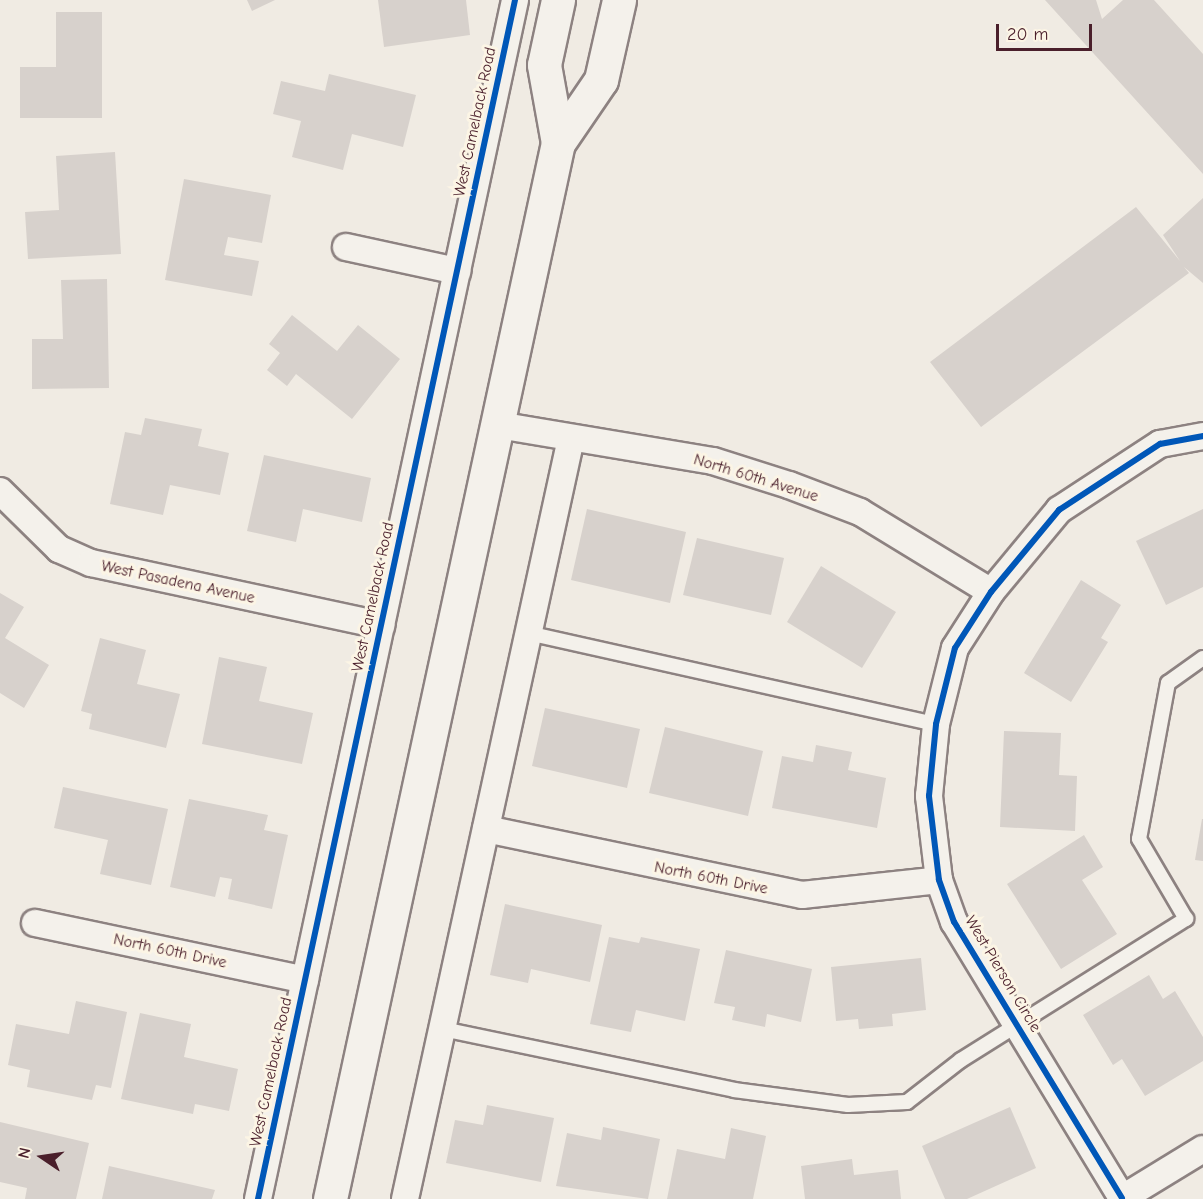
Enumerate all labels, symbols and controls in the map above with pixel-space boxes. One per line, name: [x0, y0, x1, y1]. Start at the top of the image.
scale bar: [999, 12, 1095, 50]
text: 20 m: [1007, 24, 1048, 45]
street label: West Camelback Road: [450, 45, 500, 199]
street label: North 60th Avenue: [691, 450, 821, 506]
street label: West Camelback Road: [348, 520, 398, 674]
street label: West Pasadena Avenue: [99, 556, 257, 608]
street label: North 60th Drive: [653, 858, 769, 898]
street label: West Pierson Circle: [961, 912, 1045, 1036]
street label: North 60th Drive: [112, 930, 228, 972]
street label: West Camelback Road: [246, 995, 296, 1149]
north arrow: [12, 1127, 72, 1187]
text: N: [15, 1146, 34, 1160]

